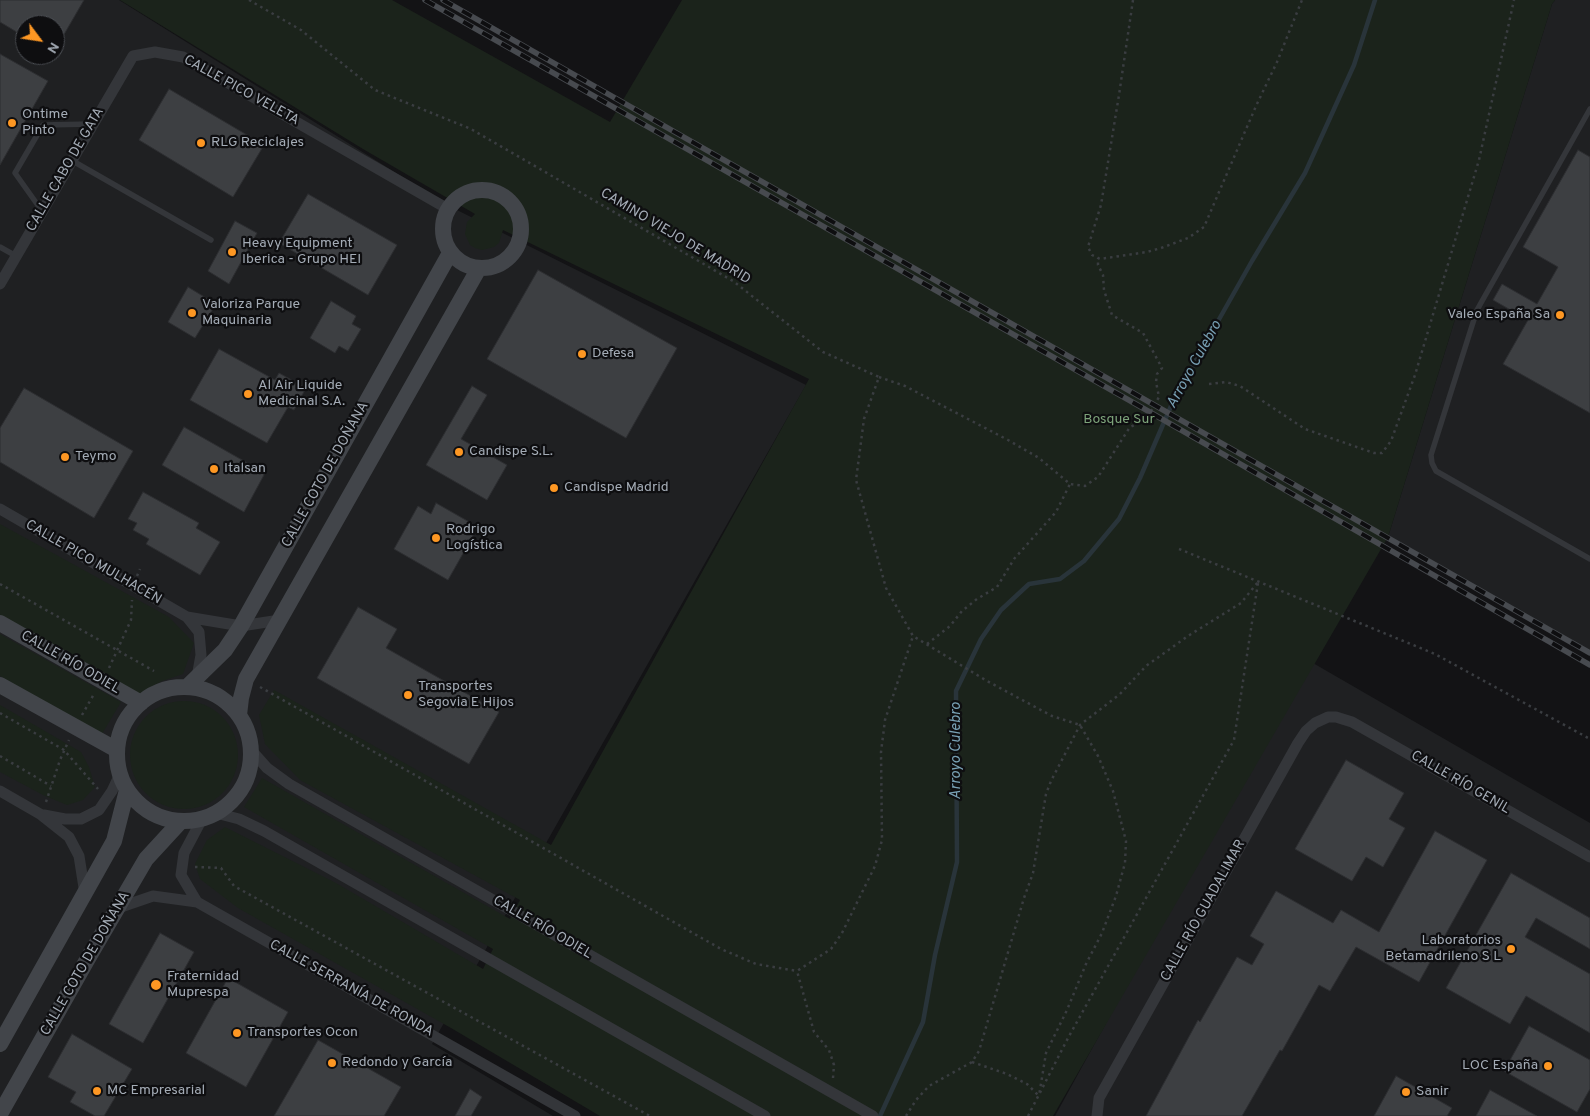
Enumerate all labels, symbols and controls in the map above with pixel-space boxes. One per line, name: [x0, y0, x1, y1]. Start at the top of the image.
north arrow: [15, 15, 65, 65]
text: N: [43, 39, 62, 56]
street label: CALLE PICO VELETA: [180, 52, 302, 130]
street label: CALLE CABO DE GATA: [24, 105, 108, 235]
place label: Ontime Pinto: [22, 107, 68, 140]
marker: Ontime Pinto: [6, 117, 18, 129]
place label: RLG Reciclajes: [211, 135, 304, 151]
marker: RLG Reciclajes: [195, 137, 207, 149]
street label: CAMINO VIEJO DE MADRID: [597, 185, 753, 289]
place label: Heavy Equipment Iberica - Grupo HEI: [242, 236, 361, 268]
marker: Heavy Equipment Iberica - Grupo HEI: [226, 246, 238, 258]
place label: Valoriza Parque Maquinaria: [202, 297, 300, 330]
marker: Valoriza Parque Maquinaria: [186, 307, 198, 319]
place label: Valeo España Sa: [1447, 307, 1550, 323]
marker: Valeo España Sa: [1554, 309, 1566, 321]
water label: Arroyo Culebro: [1164, 318, 1226, 412]
place label: Defesa: [592, 346, 634, 362]
marker: Defesa: [576, 348, 588, 360]
place label: Al Air Liquide Medicinal S.A.: [258, 378, 345, 411]
marker: Al Air Liquide Medicinal S.A.: [242, 388, 254, 400]
street label: CALLE COTO DE DOÑANA: [279, 399, 373, 551]
park label: Bosque Sur: [1083, 412, 1155, 428]
place label: Candispe S.L.: [469, 444, 553, 460]
marker: Candispe S.L.: [453, 446, 465, 458]
place label: Teymo: [75, 449, 117, 465]
marker: Teymo: [59, 451, 71, 463]
place label: Italsan: [224, 461, 266, 477]
marker: Italsan: [208, 463, 220, 475]
place label: Candispe Madrid: [564, 480, 669, 496]
marker: Candispe Madrid: [548, 482, 560, 494]
street label: CALLE PICO MULHACÉN: [22, 517, 164, 609]
place label: Rodrigo Logística: [446, 522, 503, 554]
marker: Rodrigo Logística: [430, 532, 442, 544]
street label: CALLE RÍO ODIEL: [17, 628, 123, 698]
place label: Transportes Segovia E Hijos: [418, 679, 514, 712]
marker: Transportes Segovia E Hijos: [402, 689, 414, 701]
water label: Arroyo Culebro: [948, 702, 966, 800]
street label: CALLE RÍO GENIL: [1407, 748, 1513, 818]
street label: CALLE RÍO GUADALIMAR: [1158, 837, 1250, 985]
street label: CALLE COTO DE DOÑANA: [38, 889, 134, 1039]
street label: CALLE RÍO ODIEL: [489, 893, 595, 963]
place label: Laboratorios Betamadrileno S L: [1385, 933, 1501, 966]
street label: CALLE SERRANÍA DE RONDA: [266, 937, 436, 1041]
marker: Laboratorios Betamadrileno S L: [1505, 943, 1517, 955]
place label: Fraternidad Muprespa: [167, 969, 239, 1002]
marker: Fraternidad Muprespa: [149, 978, 163, 992]
place label: Transportes Ocon: [247, 1025, 358, 1041]
marker: Transportes Ocon: [231, 1027, 243, 1039]
place label: Redondo y García: [342, 1055, 452, 1071]
marker: Redondo y García: [326, 1057, 338, 1069]
place label: LOC España: [1462, 1058, 1538, 1074]
marker: LOC España: [1542, 1060, 1554, 1072]
place label: MC Empresarial: [107, 1083, 205, 1099]
place label: Sanir: [1416, 1084, 1449, 1100]
marker: MC Empresarial: [91, 1085, 103, 1097]
marker: Sanir: [1400, 1086, 1412, 1098]

